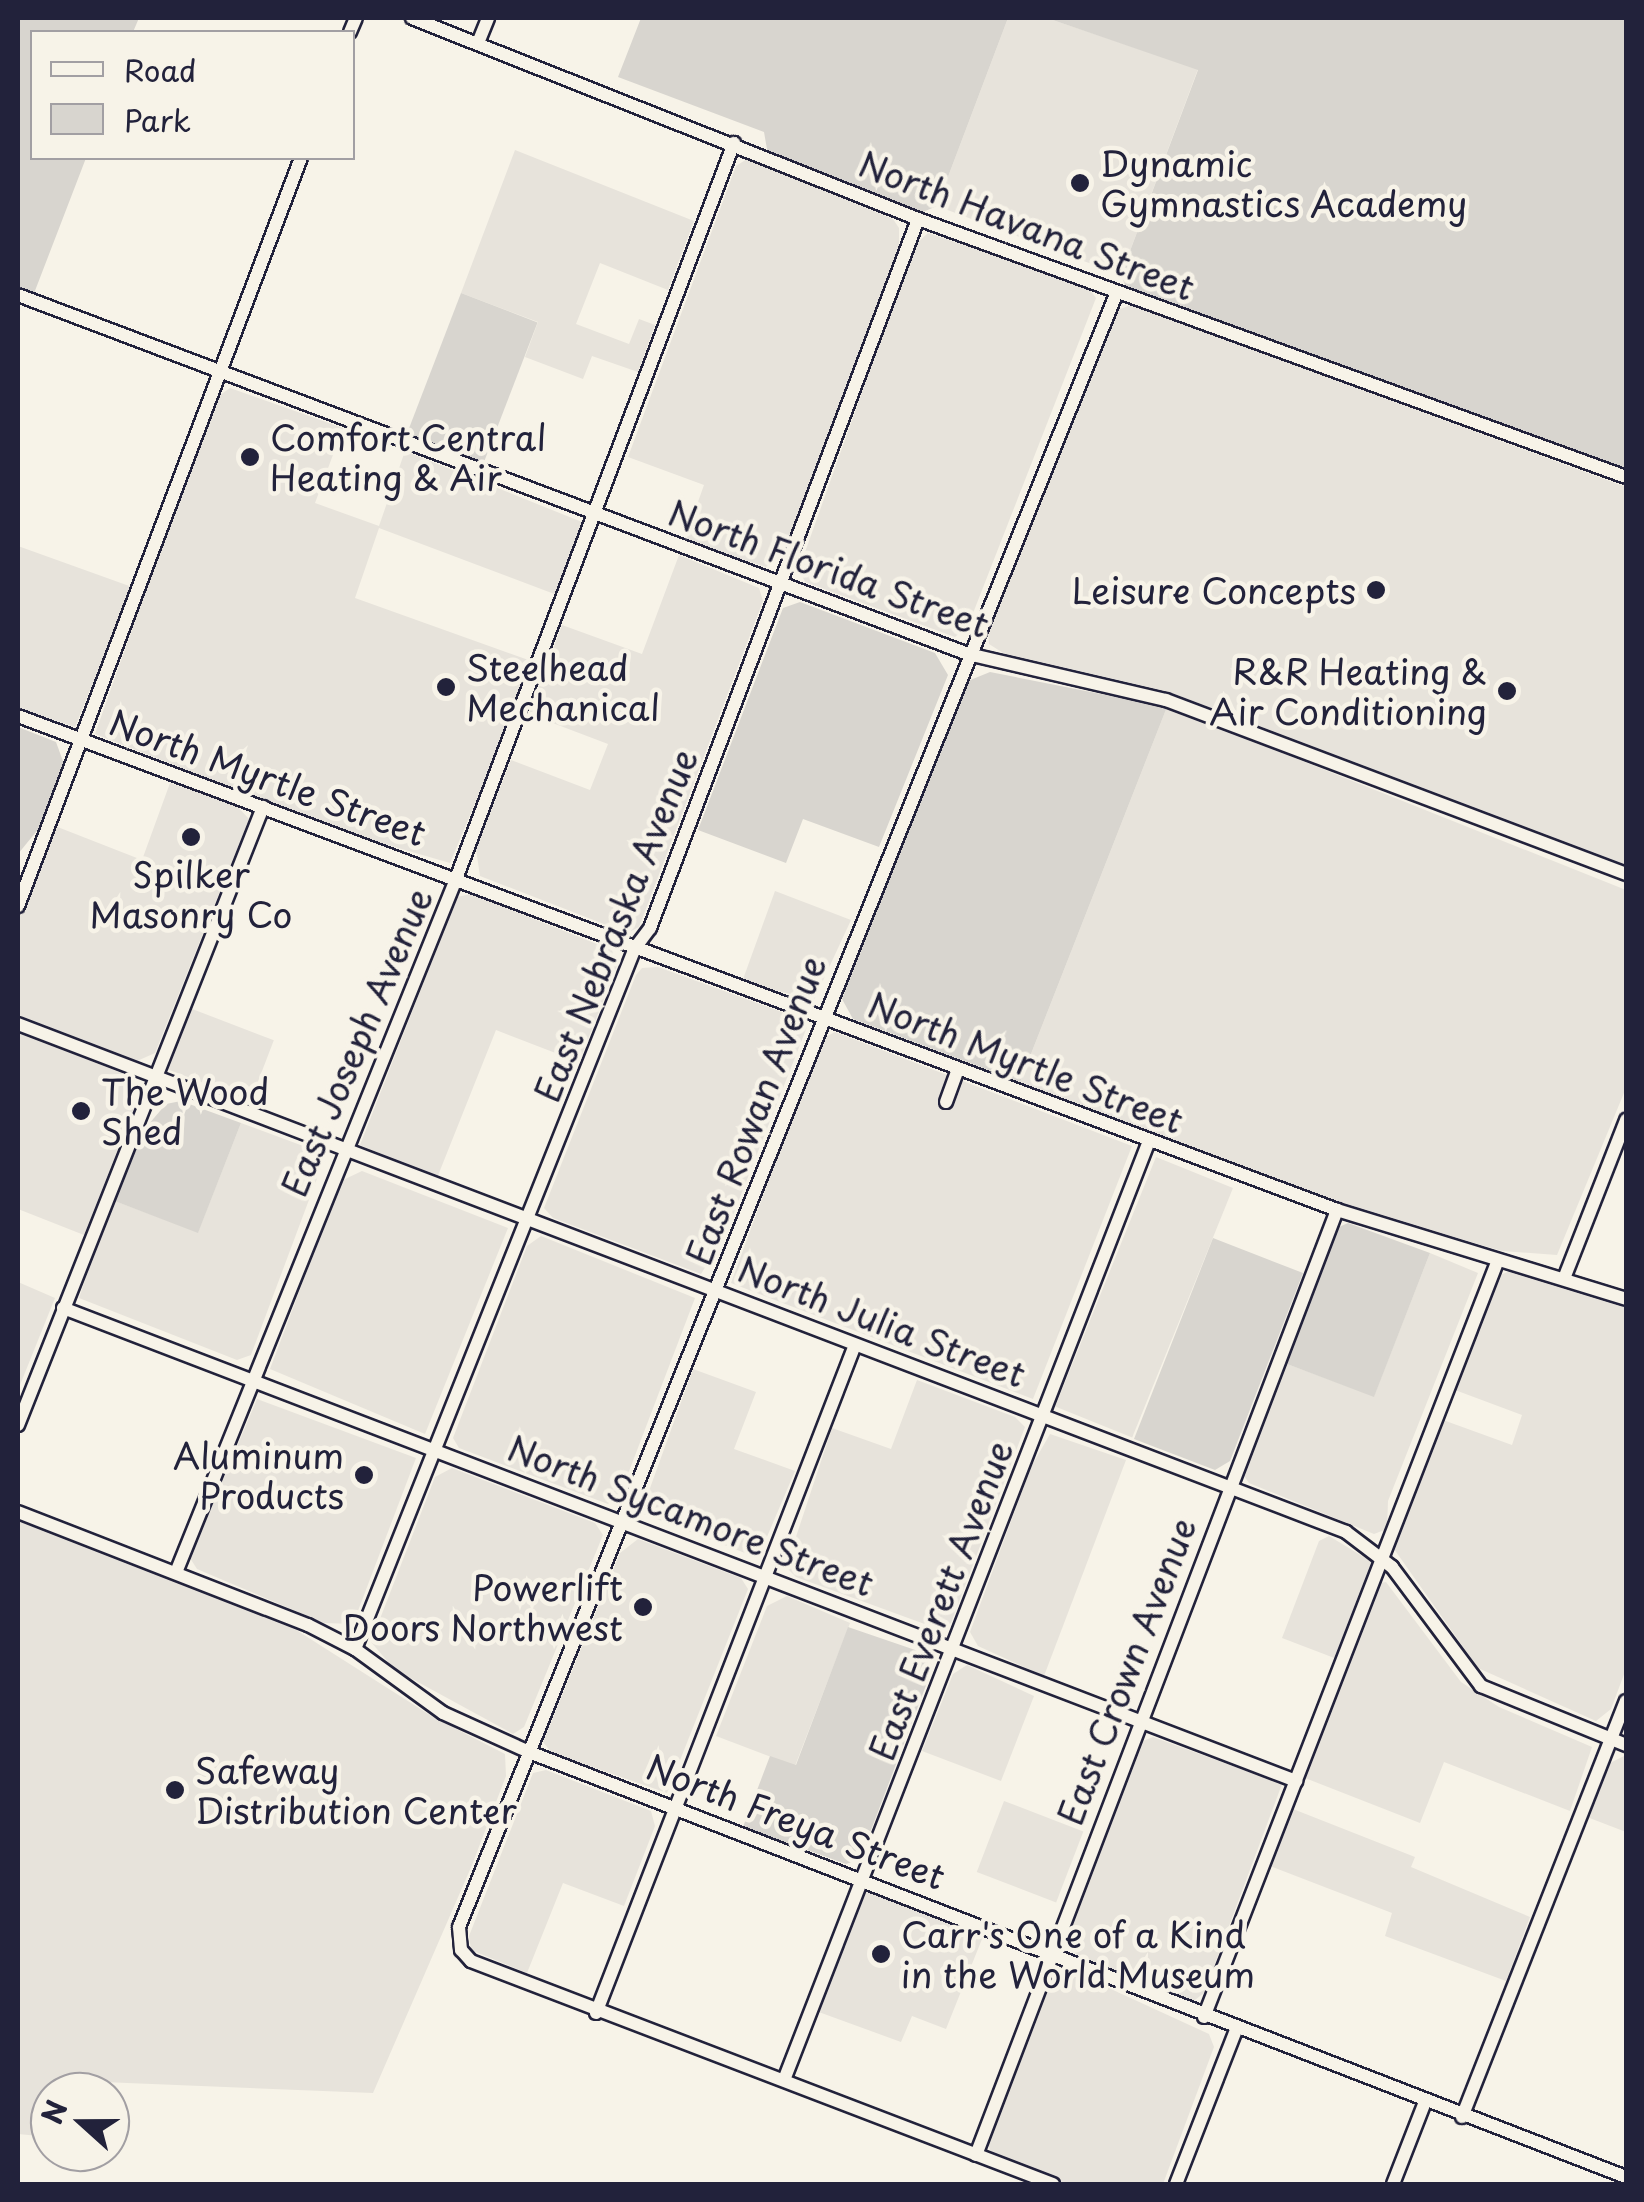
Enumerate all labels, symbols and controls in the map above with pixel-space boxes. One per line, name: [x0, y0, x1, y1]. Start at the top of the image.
legend: [30, 30, 355, 160]
text: Road: [124, 47, 197, 92]
text: Park: [124, 97, 191, 142]
street label: North Havana Street: [853, 142, 1201, 308]
place label: Dynamic Gymnastics Academy: [1100, 142, 1468, 224]
marker: Dynamic Gymnastics Academy: [1069, 172, 1091, 194]
place label: Comfort Central Heating & Air: [270, 416, 548, 498]
marker: Comfort Central Heating & Air: [239, 446, 261, 468]
street label: North Florida Street: [662, 490, 996, 646]
place label: Leisure Concepts: [1069, 569, 1356, 611]
marker: Leisure Concepts: [1365, 579, 1387, 601]
place label: Steelhead Mechanical: [466, 646, 660, 728]
place label: R&R Heating & Air Conditioning: [1211, 650, 1487, 732]
marker: Steelhead Mechanical: [435, 676, 457, 698]
marker: R&R Heating & Air Conditioning: [1496, 680, 1518, 702]
street label: North Myrtle Street: [102, 700, 434, 854]
street label: East Nebraska Avenue: [525, 742, 705, 1108]
marker: Spilker Masonry Co: [180, 826, 202, 848]
place label: Spilker Masonry Co: [89, 853, 293, 935]
street label: East Joseph Avenue: [272, 881, 440, 1203]
street label: East Rowan Avenue: [677, 950, 833, 1270]
street label: North Myrtle Street: [861, 982, 1191, 1142]
place label: The Wood Shed: [101, 1070, 268, 1152]
marker: The Wood Shed: [70, 1100, 92, 1122]
street label: North Julia Street: [731, 1246, 1033, 1396]
street label: North Sycamore Street: [501, 1425, 881, 1605]
place label: Aluminum Products: [173, 1434, 344, 1516]
street label: East Everett Avenue: [860, 1435, 1020, 1765]
marker: Aluminum Products: [353, 1464, 375, 1486]
street label: East Crown Avenue: [1048, 1512, 1204, 1830]
place label: Powerlift Doors Northwest: [340, 1566, 623, 1648]
marker: Powerlift Doors Northwest: [632, 1596, 654, 1618]
street label: North Freya Street: [640, 1744, 952, 1898]
place label: Safeway Distribution Center: [195, 1749, 519, 1831]
marker: Safeway Distribution Center: [164, 1779, 186, 1801]
place label: Carr's One of a Kind in the World Museum: [901, 1913, 1256, 1995]
marker: Carr's One of a Kind in the World Museum: [870, 1943, 892, 1965]
north arrow: [30, 2072, 130, 2172]
text: N: [29, 2094, 77, 2130]

